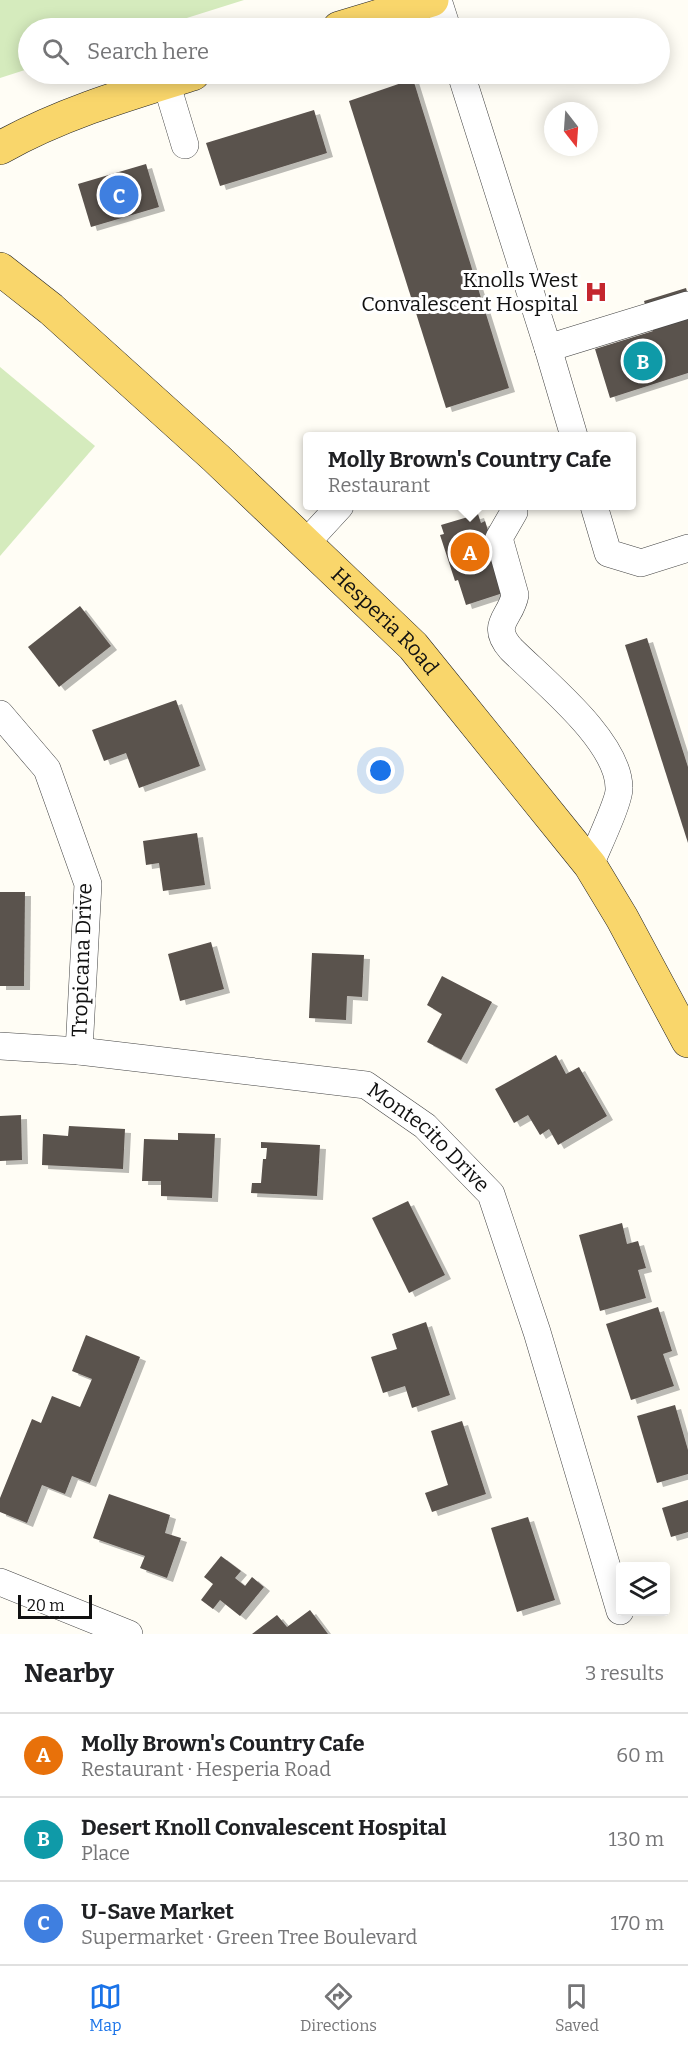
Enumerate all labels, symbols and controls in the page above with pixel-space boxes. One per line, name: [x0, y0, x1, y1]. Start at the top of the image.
search box: [18, 18, 670, 84]
icon: search: [39, 35, 72, 68]
text: Search here: [87, 38, 209, 65]
north arrow: [544, 102, 598, 156]
pin: C: [100, 172, 138, 218]
place label: Knolls West Convalescent Hospital: [361, 267, 578, 317]
hospital icon: Knolls West Convalescent Hospital: [583, 279, 609, 305]
pin: B: [624, 338, 662, 384]
popup: [303, 432, 636, 510]
text: Molly Brown's Country Cafe: [328, 446, 611, 473]
text: Restaurant: [328, 473, 430, 497]
pin: A: [450, 530, 490, 574]
street label: Hesperia Road: [326, 562, 444, 680]
your location: [366, 756, 395, 785]
street label: Tropicana Drive: [66, 883, 98, 1037]
street label: Montecito Drive: [362, 1077, 495, 1198]
map controls: [616, 1562, 670, 1616]
button: layers: [616, 1562, 670, 1616]
scale bar: [18, 1592, 92, 1620]
text: 20 m: [27, 1596, 64, 1615]
text: Nearby: [24, 1658, 114, 1689]
text: 3 results: [585, 1661, 664, 1685]
text: Molly Brown's Country Cafe: [81, 1730, 365, 1757]
text: A: [36, 1743, 51, 1767]
text: 60 m: [616, 1743, 664, 1767]
text: Restaurant · Hesperia Road: [81, 1757, 331, 1781]
text: Desert Knoll Convalescent Hospital: [81, 1814, 447, 1841]
text: B: [37, 1827, 50, 1851]
text: 130 m: [609, 1827, 664, 1851]
text: Place: [81, 1841, 130, 1865]
text: U-Save Market: [81, 1898, 234, 1925]
text: C: [37, 1911, 50, 1935]
text: 170 m: [611, 1911, 664, 1935]
text: Supermarket · Green Tree Boulevard: [81, 1925, 417, 1949]
tab: Map: [89, 1980, 122, 2035]
tab: Directions: [300, 1980, 377, 2035]
tab: Saved: [555, 1980, 599, 2035]

